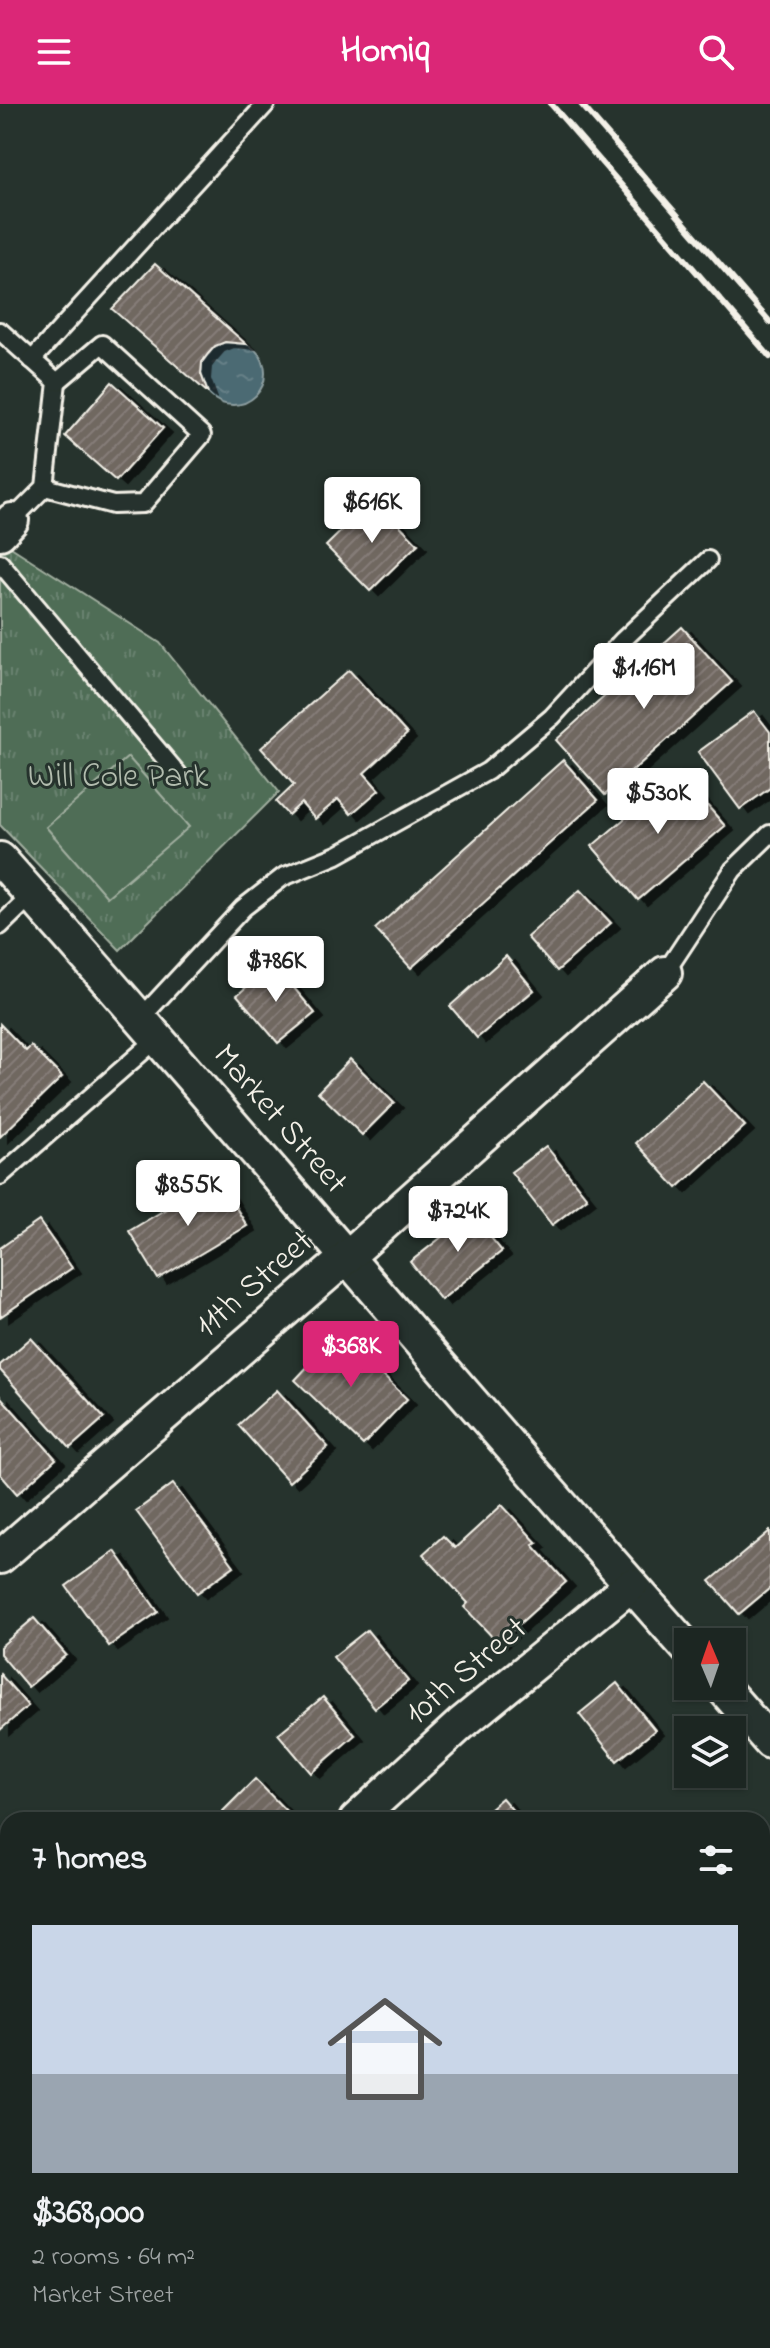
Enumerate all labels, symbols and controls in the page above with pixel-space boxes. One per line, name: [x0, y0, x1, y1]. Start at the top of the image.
text: Homiq: [340, 26, 430, 79]
icon: menu: [32, 30, 76, 74]
icon: search: [694, 30, 738, 74]
pin: $616K: [316, 477, 428, 545]
text: $616K: [342, 484, 402, 522]
pin: $1.16M: [579, 643, 709, 711]
text: $1.16M: [612, 650, 676, 688]
park label: Will Cole Park: [28, 753, 208, 803]
pin: $530K: [602, 768, 714, 836]
text: $530K: [625, 775, 691, 813]
pin: $786K: [220, 936, 332, 1004]
text: $786K: [246, 943, 306, 981]
street label: Market Street: [199, 1034, 359, 1206]
pin: $855K: [132, 1160, 244, 1228]
text: $855K: [154, 1167, 222, 1205]
pin: $724K: [402, 1186, 514, 1254]
text: $724K: [427, 1193, 489, 1231]
street label: 11th Street: [184, 1219, 326, 1351]
pin: $368K: [295, 1321, 407, 1389]
text: $368K: [321, 1328, 381, 1366]
street label: 10th Street: [395, 1606, 539, 1738]
north arrow: [674, 1628, 746, 1700]
map controls: [674, 1628, 746, 1788]
button: layers: [674, 1716, 746, 1788]
text: 7 homes: [32, 1835, 147, 1885]
icon: filters: [694, 1838, 738, 1882]
icon: home: [313, 1977, 457, 2121]
text: $368,000: [32, 2189, 144, 2239]
text: 2 rooms · 64 m²: [32, 2239, 195, 2277]
text: Market Street: [32, 2277, 174, 2315]

